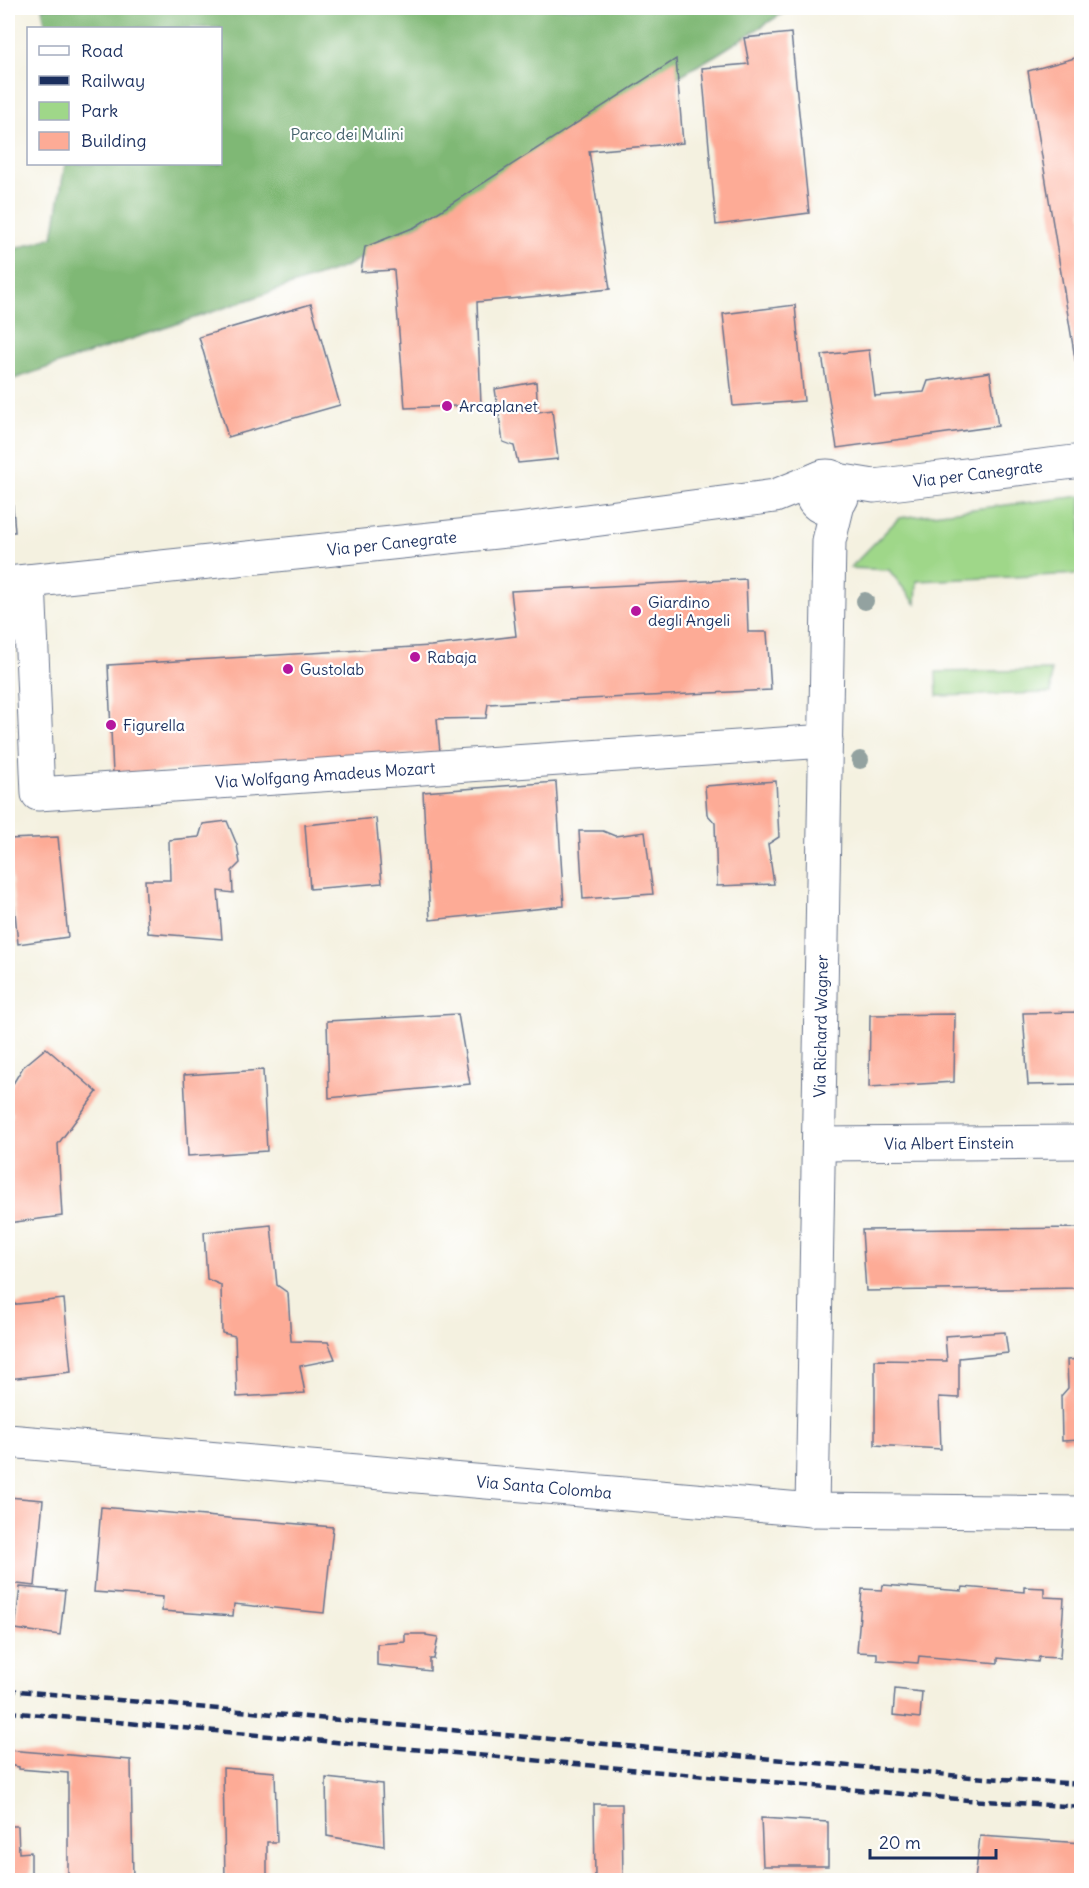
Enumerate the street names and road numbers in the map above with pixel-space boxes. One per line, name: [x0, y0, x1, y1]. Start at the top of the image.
street label: Via per Canegrate: [912, 456, 1044, 491]
street label: Via per Canegrate: [326, 526, 458, 560]
street label: Via Wolfgang Amadeus Mozart: [215, 757, 436, 792]
street label: Via Richard Wagner: [809, 954, 832, 1098]
street label: Via Albert Einstein: [884, 1133, 1014, 1154]
street label: Via Santa Colomba: [475, 1471, 613, 1503]

